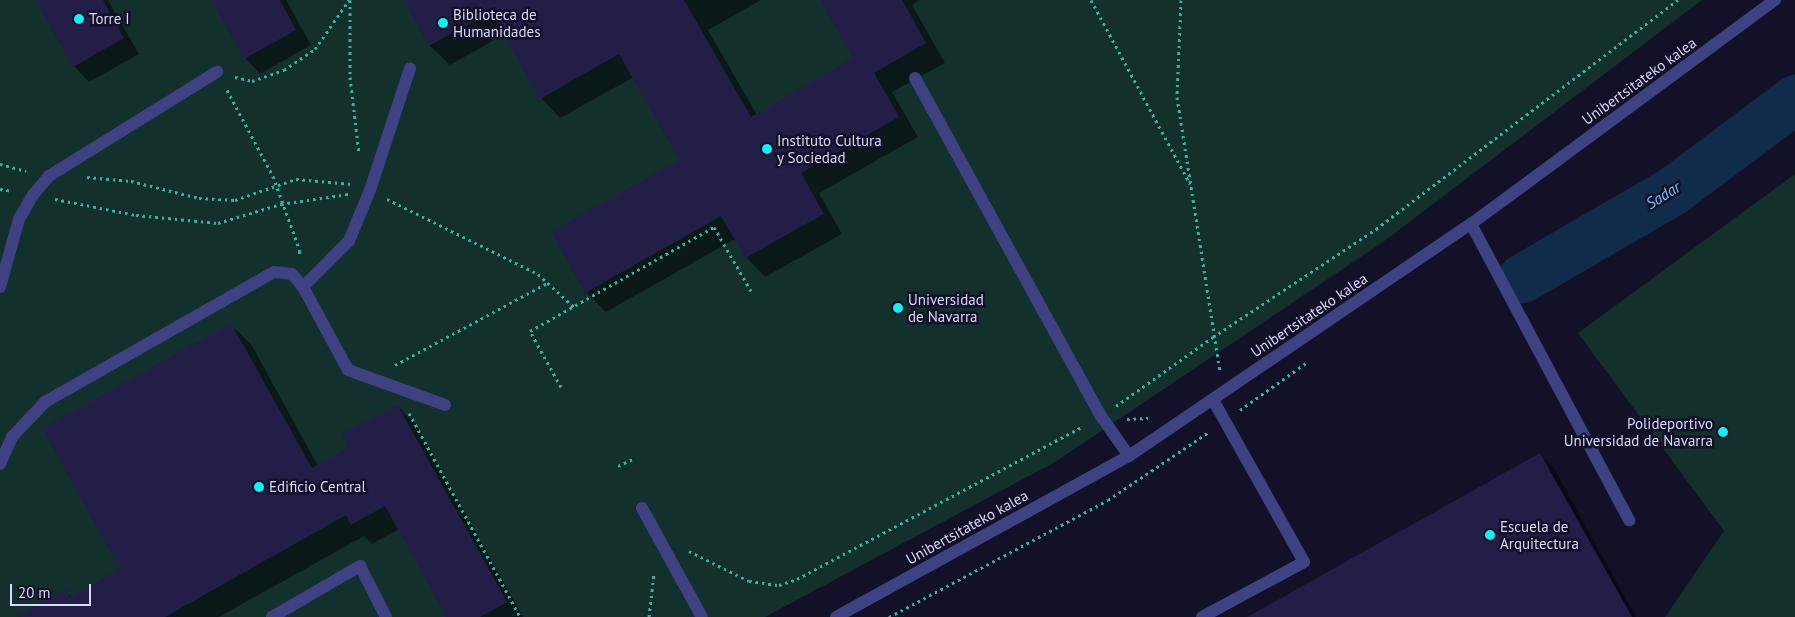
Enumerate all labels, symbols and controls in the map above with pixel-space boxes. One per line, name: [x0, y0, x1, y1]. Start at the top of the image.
place label: Biblioteca de Humanidades: [453, 5, 541, 40]
place label: Torre I: [89, 10, 130, 28]
marker: Torre I: [73, 13, 85, 25]
marker: Biblioteca de Humanidades: [437, 17, 449, 29]
street label: Unibertsitateko kalea: [1578, 33, 1700, 129]
place label: Instituto Cultura y Sociedad: [777, 131, 882, 166]
marker: Instituto Cultura y Sociedad: [761, 143, 773, 155]
water label: Sadar: [1642, 177, 1684, 213]
street label: Unibertsitateko kalea: [1247, 269, 1371, 361]
place label: Universidad de Navarra: [908, 290, 984, 325]
marker: Universidad de Navarra: [892, 302, 904, 314]
place label: Polideportivo Universidad de Navarra: [1564, 414, 1713, 449]
marker: Polideportivo Universidad de Navarra: [1717, 426, 1729, 438]
place label: Edificio Central: [269, 478, 366, 496]
marker: Edificio Central: [253, 481, 265, 493]
street label: Unibertsitateko kalea: [903, 486, 1031, 568]
place label: Escuela de Arquitectura: [1500, 517, 1579, 552]
marker: Escuela de Arquitectura: [1484, 529, 1496, 541]
scale bar: [12, 574, 94, 606]
text: 20 m: [18, 583, 51, 602]

